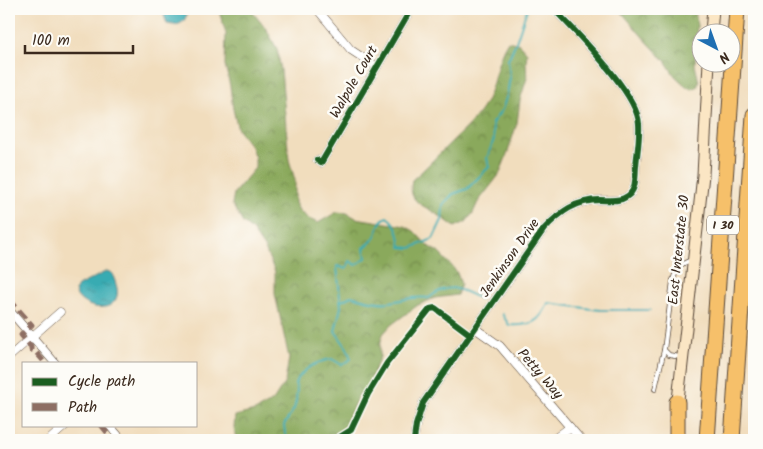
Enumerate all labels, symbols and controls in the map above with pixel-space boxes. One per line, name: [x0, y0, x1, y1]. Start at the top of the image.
scale bar: [25, 22, 132, 54]
north arrow: [690, 22, 740, 72]
text: 100 m: [32, 29, 70, 53]
street label: Walpole Court: [324, 41, 384, 123]
text: N: [713, 46, 734, 68]
street label: East Interstate 30: [662, 194, 696, 306]
street label: Jenkinson Drive: [475, 213, 546, 302]
road number: I 30: [707, 216, 739, 234]
street label: Petty Way: [512, 344, 569, 405]
legend: [22, 362, 198, 426]
text: Cycle path: [68, 370, 135, 394]
text: Path: [68, 396, 97, 420]

